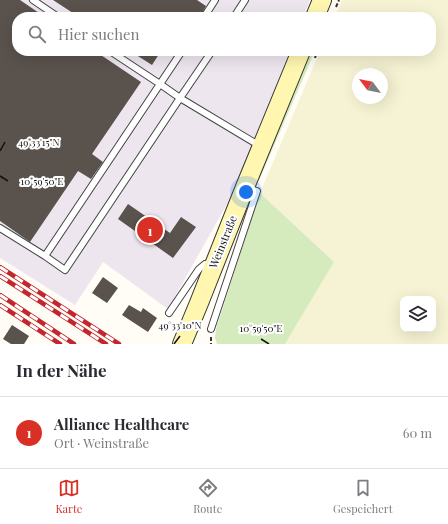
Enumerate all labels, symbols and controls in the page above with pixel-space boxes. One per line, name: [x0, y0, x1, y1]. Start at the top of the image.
search box: [12, 12, 436, 56]
icon: search: [26, 23, 48, 45]
text: Hier suchen: [58, 24, 140, 44]
north arrow: [352, 68, 388, 104]
text: 49°33'15"N: [18, 135, 60, 149]
text: 10°59'50"E: [21, 174, 63, 188]
your location: [236, 182, 256, 202]
street label: Weinstraße: [205, 213, 240, 271]
pin: 1: [137, 215, 163, 245]
map controls: [400, 296, 436, 332]
button: layers: [400, 296, 436, 332]
text: 49°33'10"N: [158, 318, 202, 332]
text: 10°59'50"E: [240, 321, 282, 335]
text: In der Nähe: [16, 359, 107, 381]
text: Alliance Healthcare: [54, 414, 189, 434]
text: 1: [27, 424, 31, 441]
text: 60 m: [403, 424, 432, 441]
text: Ort · Weinstraße: [54, 434, 149, 451]
tab: Karte: [55, 477, 82, 516]
tab: Route: [193, 477, 222, 516]
tab: Gespeichert: [333, 477, 393, 516]

